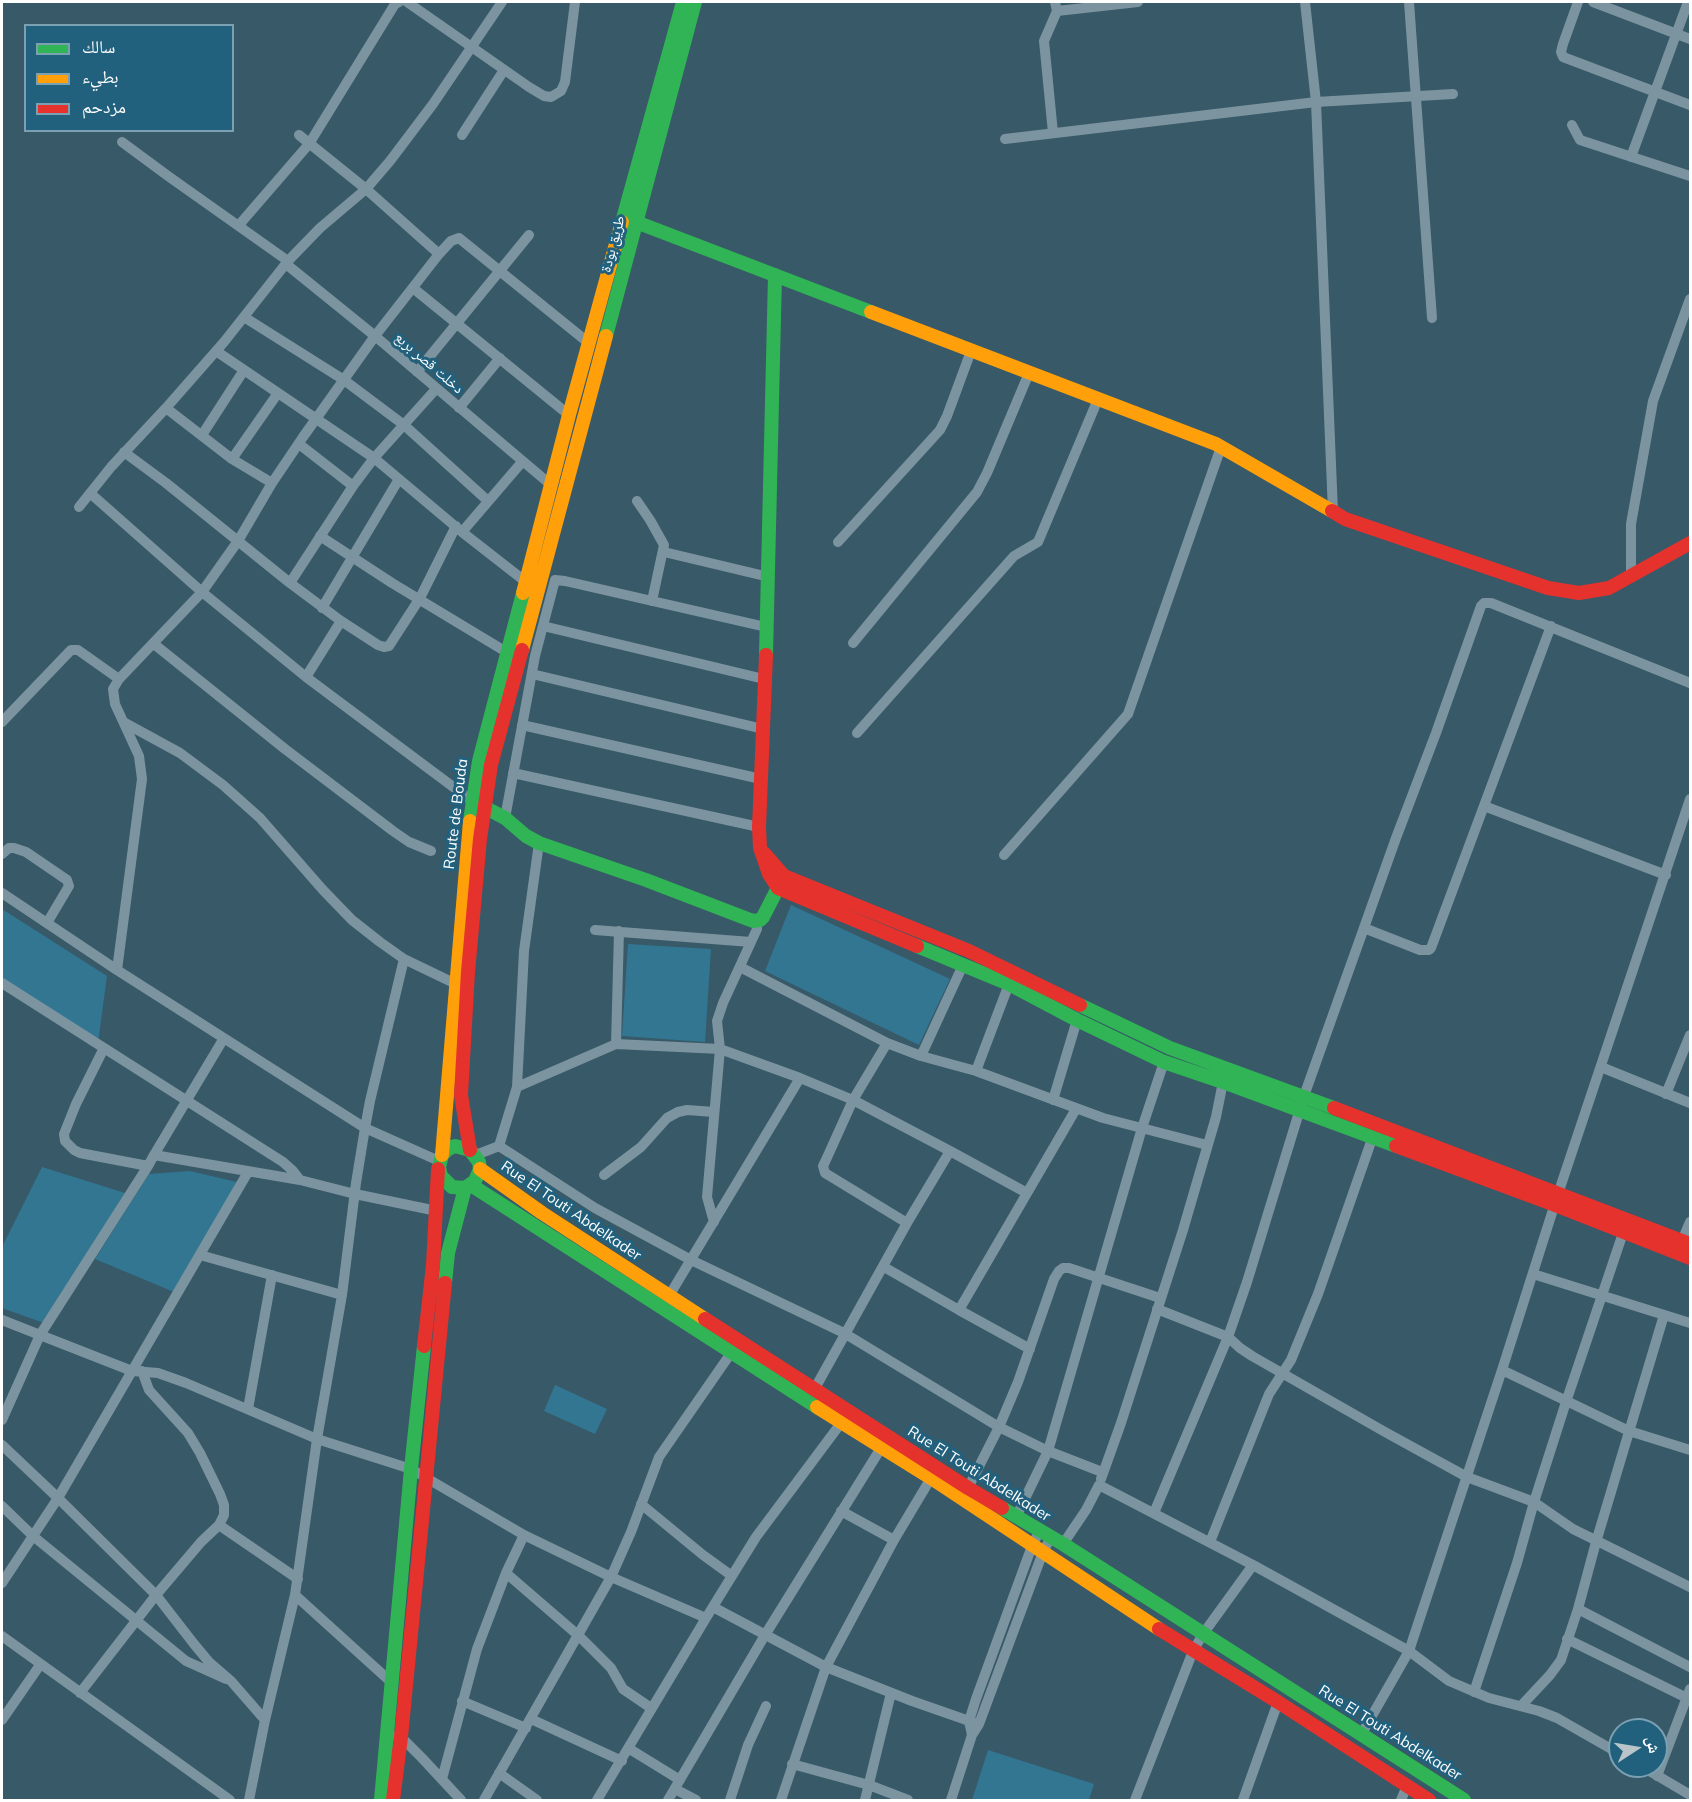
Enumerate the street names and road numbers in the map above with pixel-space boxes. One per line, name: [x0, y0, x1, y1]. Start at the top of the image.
street label: طريق بودة: [597, 214, 629, 274]
street label: دخلت قصر بربع: [391, 328, 467, 398]
street label: Route de Bouda: [440, 758, 472, 870]
street label: Rue El Touti Abdelkader: [497, 1157, 645, 1265]
street label: Rue El Touti Abdelkader: [904, 1423, 1054, 1525]
street label: Rue El Touti Abdelkader: [1315, 1682, 1465, 1784]

